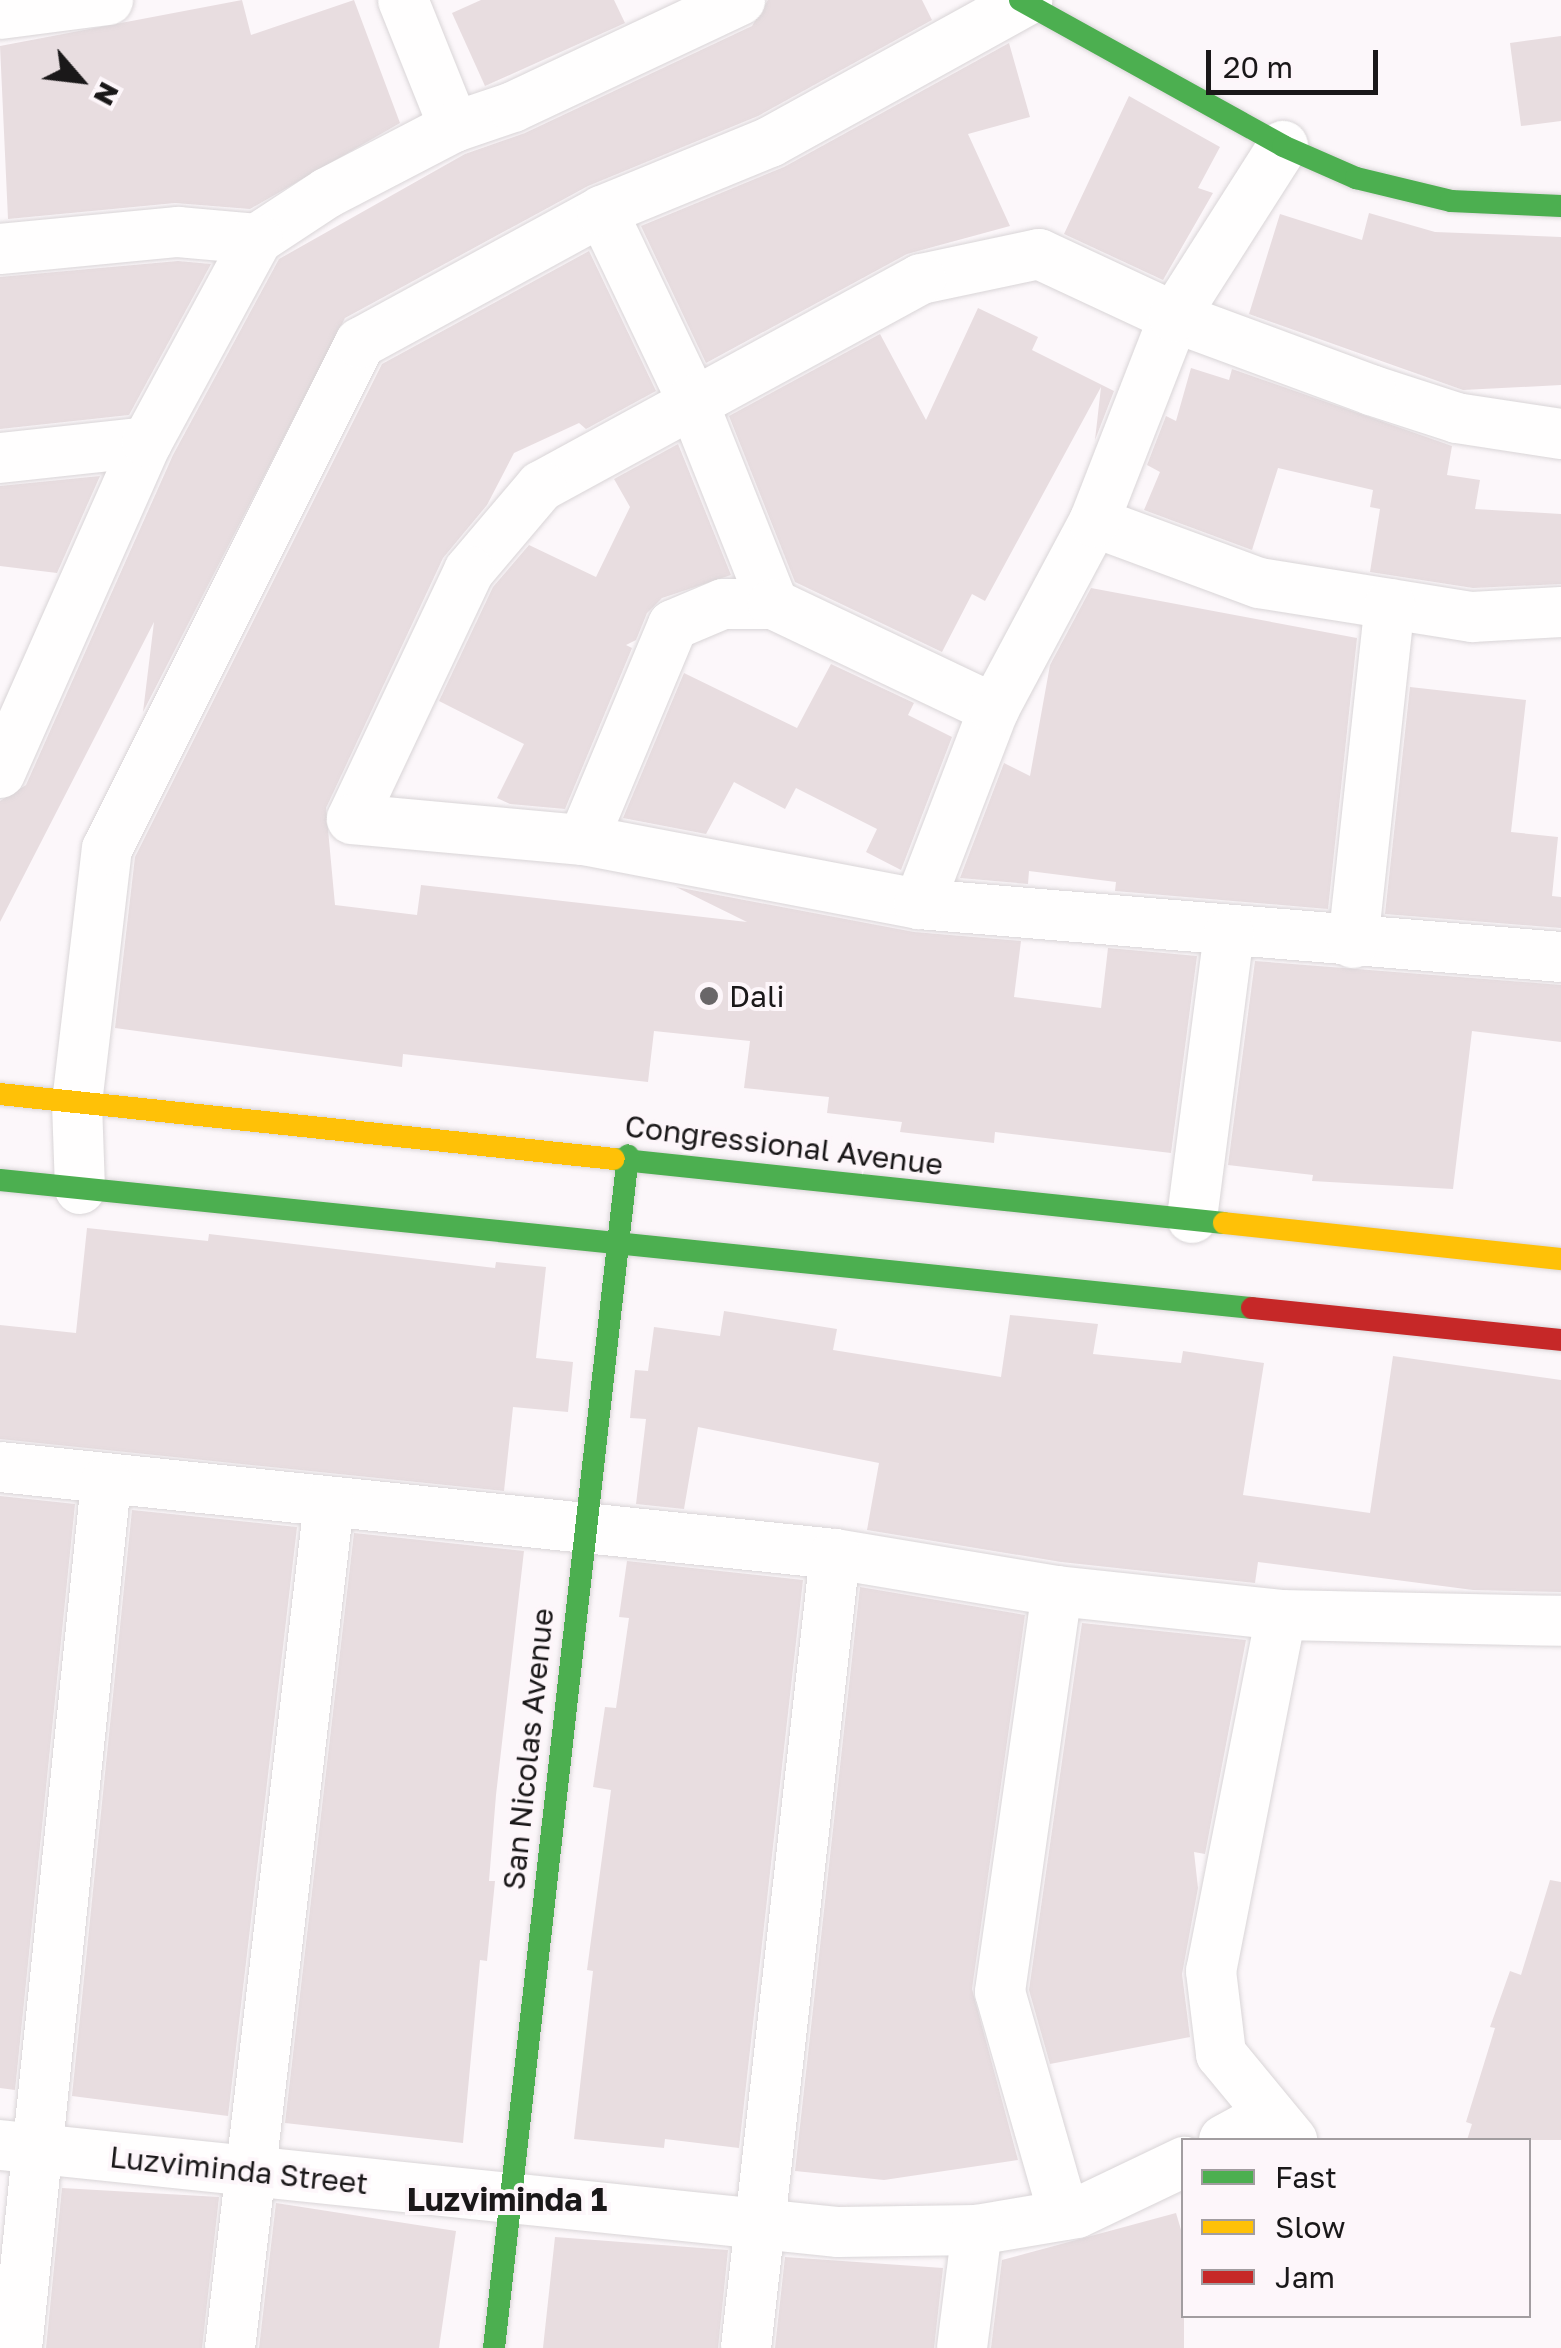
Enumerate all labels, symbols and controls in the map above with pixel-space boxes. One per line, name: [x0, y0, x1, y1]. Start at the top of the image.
north arrow: [30, 30, 130, 130]
scale bar: [1211, 30, 1384, 92]
text: 20 m: [1223, 49, 1293, 85]
text: N: [87, 77, 126, 111]
place label: Dali: [729, 978, 785, 1014]
marker: Dali: [698, 985, 720, 1007]
street label: Congressional Avenue: [623, 1108, 945, 1182]
street label: San Nicolas Avenue: [495, 1606, 561, 1892]
legend: [1181, 2138, 1531, 2318]
street label: Luzviminda Street: [108, 2139, 370, 2201]
text: Fast: [1275, 2159, 1337, 2195]
district label: Luzviminda 1: [407, 2180, 607, 2218]
text: Slow: [1275, 2209, 1346, 2245]
text: Jam: [1275, 2259, 1335, 2295]

